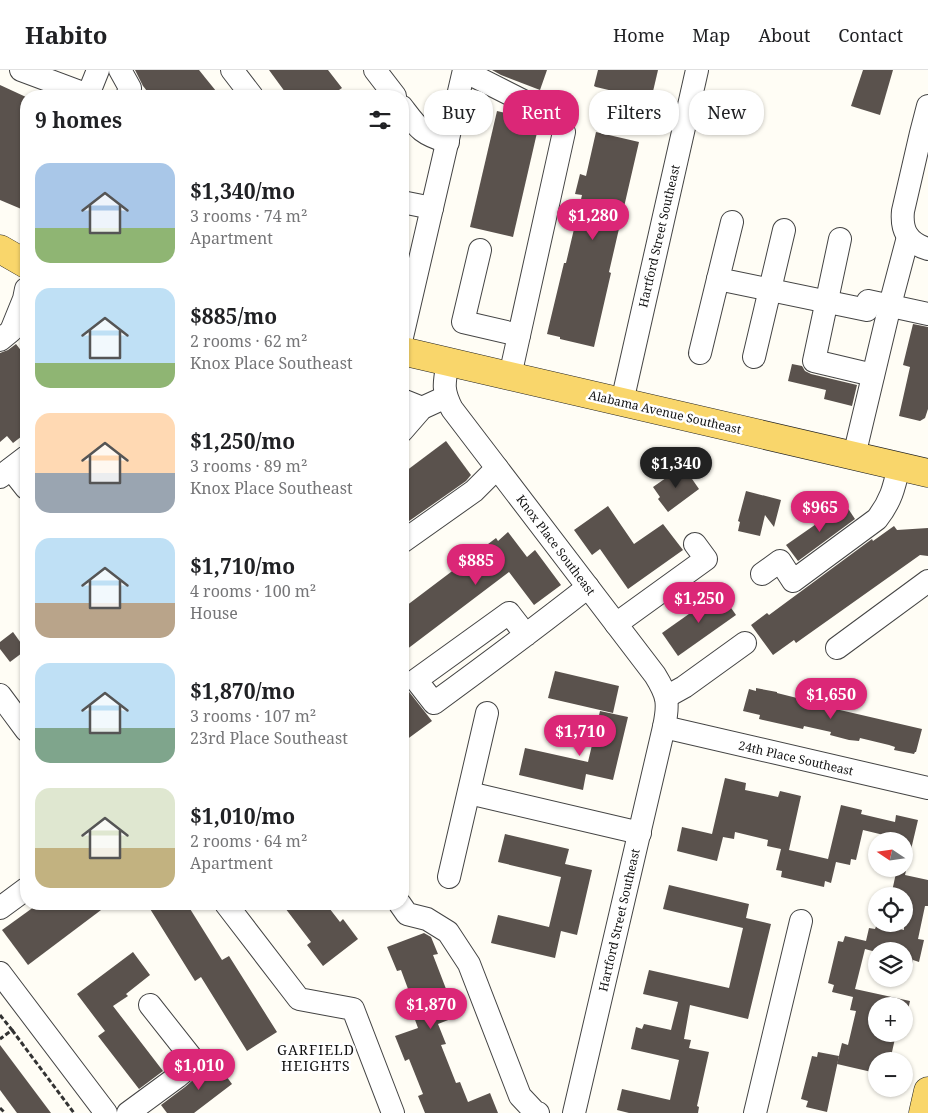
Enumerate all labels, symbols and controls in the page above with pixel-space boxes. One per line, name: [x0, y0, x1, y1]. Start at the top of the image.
text: Habito: [25, 18, 108, 51]
text: Home: [613, 23, 664, 47]
text: Map: [692, 23, 730, 47]
text: About: [758, 23, 810, 47]
text: Contact: [838, 23, 903, 47]
chip: Buy: [424, 90, 493, 135]
chip: Rent: [503, 90, 579, 135]
chip: Filters: [589, 90, 679, 135]
chip: New: [689, 90, 764, 135]
text: 9 homes: [35, 106, 122, 134]
icon: filters: [366, 106, 394, 134]
street label: Hartford Street Southeast: [634, 163, 684, 309]
text: $1,340/mo: [190, 177, 295, 205]
icon: home: [75, 183, 135, 243]
pin: $1,280: [552, 198, 634, 241]
text: $1,280: [568, 204, 618, 226]
text: 3 rooms · 74 m²: [190, 205, 307, 227]
text: Apartment: [190, 227, 273, 249]
text: $885/mo: [190, 302, 277, 330]
icon: home: [75, 308, 135, 368]
text: 2 rooms · 62 m²: [190, 330, 307, 352]
text: Knox Place Southeast: [190, 352, 353, 374]
street label: Alabama Avenue Southeast: [587, 386, 743, 438]
text: $1,250/mo: [190, 427, 295, 455]
icon: home: [75, 433, 135, 493]
pin: $1,340: [635, 446, 717, 489]
text: $1,340: [651, 452, 701, 474]
text: 3 rooms · 89 m²: [190, 455, 307, 477]
text: Knox Place Southeast: [190, 477, 353, 499]
pin: $965: [790, 490, 850, 533]
street label: Knox Place Southeast: [512, 491, 600, 599]
text: $965: [802, 496, 838, 518]
pin: $885: [446, 544, 506, 586]
text: $885: [458, 549, 494, 571]
text: $1,710/mo: [190, 552, 295, 580]
icon: home: [75, 558, 135, 618]
text: 4 rooms · 100 m²: [190, 580, 316, 602]
pin: $1,250: [658, 582, 740, 624]
text: $1,250: [674, 587, 724, 609]
text: House: [190, 602, 238, 624]
text: $1,870/mo: [190, 677, 295, 705]
pin: $1,650: [790, 678, 872, 720]
icon: home: [75, 683, 135, 743]
text: $1,650: [806, 683, 856, 705]
text: 3 rooms · 107 m²: [190, 705, 316, 727]
pin: $1,710: [539, 714, 621, 757]
text: $1,710: [555, 720, 605, 742]
text: 23rd Place Southeast: [190, 727, 348, 749]
street label: 24th Place Southeast: [737, 737, 855, 779]
text: $1,010/mo: [190, 802, 295, 830]
icon: home: [75, 808, 135, 868]
text: 2 rooms · 64 m²: [190, 830, 307, 852]
north arrow: [868, 832, 912, 878]
map controls: [868, 832, 913, 1097]
street label: Hartford Street Southeast: [594, 847, 644, 993]
text: Apartment: [190, 852, 273, 874]
button: locate: [868, 887, 913, 932]
button: layers: [868, 942, 913, 987]
pin: $1,870: [390, 988, 472, 1030]
text: $1,870: [406, 993, 456, 1015]
button: +: [868, 997, 913, 1042]
district label: GARFIELD HEIGHTS: [277, 1040, 355, 1075]
pin: $1,010: [158, 1048, 240, 1091]
button: −: [868, 1052, 913, 1097]
text: $1,010: [174, 1054, 224, 1076]

